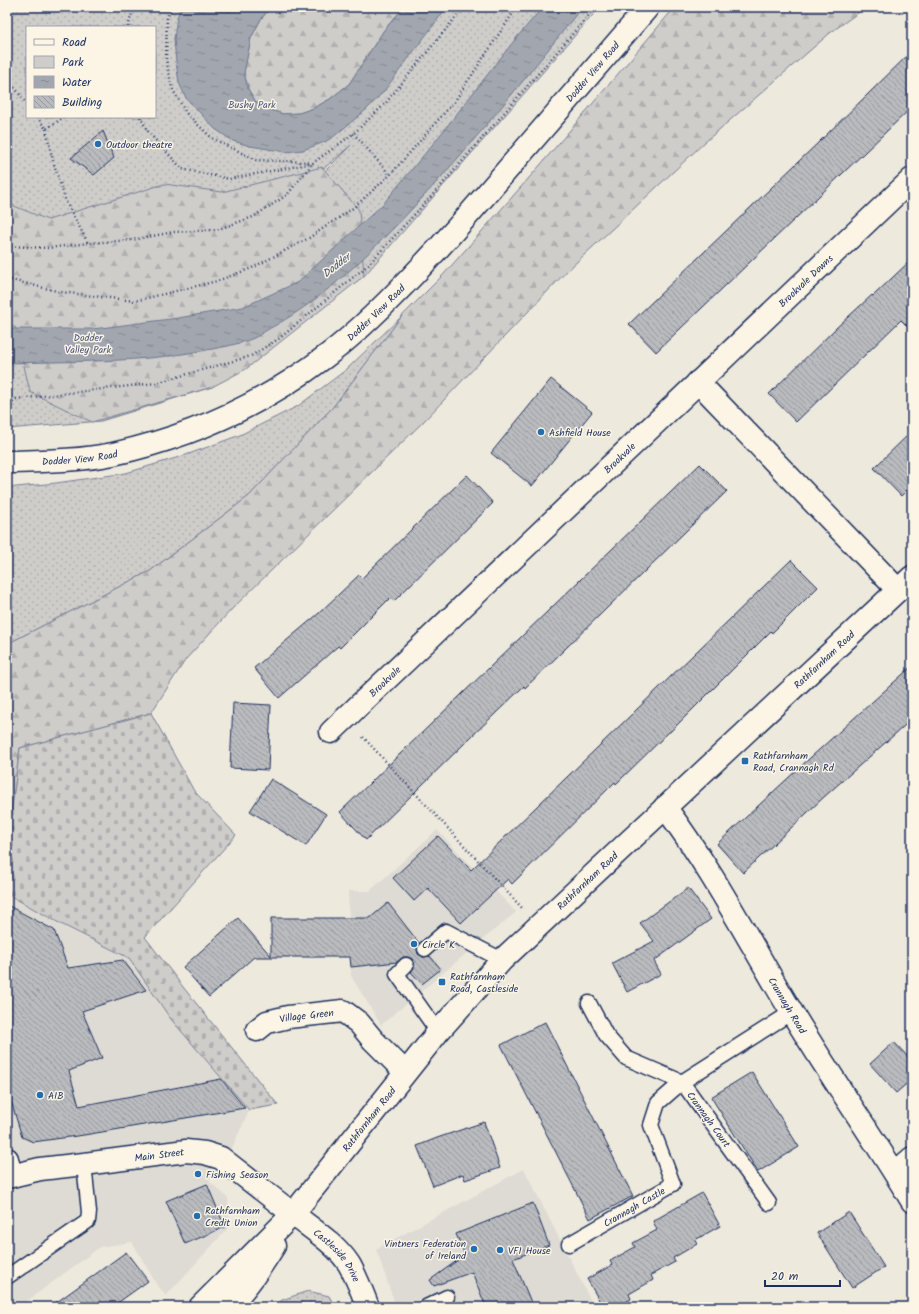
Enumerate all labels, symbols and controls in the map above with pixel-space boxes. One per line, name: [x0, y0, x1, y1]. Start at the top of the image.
legend: [26, 26, 156, 118]
text: Road: [62, 33, 87, 52]
street label: Dodder View Road: [562, 37, 625, 106]
text: Park: [62, 53, 84, 72]
text: Water: [62, 73, 92, 92]
text: Building: [62, 93, 102, 112]
park label: Bushy Park: [228, 97, 276, 113]
place label: Outdoor theatre: [106, 137, 173, 153]
marker: Outdoor theatre: [93, 139, 103, 149]
water label: Dodder: [319, 248, 356, 283]
street label: Brookvale Downs: [775, 250, 838, 311]
street label: Dodder View Road: [344, 280, 410, 345]
park label: Dodder Valley Park: [65, 330, 111, 358]
place label: Ashfield House: [549, 425, 611, 441]
marker: Ashfield House: [536, 427, 546, 437]
street label: Brookvale: [600, 439, 640, 478]
street label: Dodder View Road: [42, 446, 120, 470]
street label: Rathfarnham Road: [790, 627, 860, 693]
street label: Brookvale: [366, 662, 405, 701]
place label: Rathfarnham Road, Crannagh Rd: [753, 748, 835, 776]
marker: Rathfarnham Road, Crannagh Rd: [740, 756, 750, 766]
street label: Rathfarnham Road: [553, 848, 623, 914]
place label: Circle K: [422, 937, 455, 953]
marker: Circle K: [409, 939, 419, 949]
place label: Rathfarnham Road, Castleside: [450, 969, 519, 997]
street label: Crannagh Road: [764, 974, 810, 1038]
marker: Rathfarnham Road, Castleside: [437, 977, 447, 987]
street label: Village Green: [278, 1005, 335, 1028]
street label: Rathfarnham Road: [339, 1083, 401, 1156]
place label: AIB: [48, 1088, 64, 1104]
street label: Crannagh Court: [682, 1088, 734, 1151]
marker: AIB: [35, 1090, 45, 1100]
street label: Main Street: [134, 1144, 185, 1166]
place label: Fishing Season: [206, 1167, 268, 1183]
marker: Fishing Season: [193, 1169, 203, 1179]
street label: Crannagh Castle: [600, 1183, 669, 1232]
place label: Rathfarnham Credit Union: [205, 1203, 260, 1231]
marker: Rathfarnham Credit Union: [192, 1211, 202, 1221]
street label: Castleside Drive: [309, 1225, 364, 1285]
place label: Vintners Federation of Ireland: [384, 1236, 467, 1264]
place label: VFI House: [508, 1243, 551, 1259]
marker: Vintners Federation of Ireland: [469, 1244, 479, 1254]
marker: VFI House: [495, 1245, 505, 1255]
scale bar: [765, 1262, 840, 1288]
text: 20 m: [771, 1267, 799, 1286]

